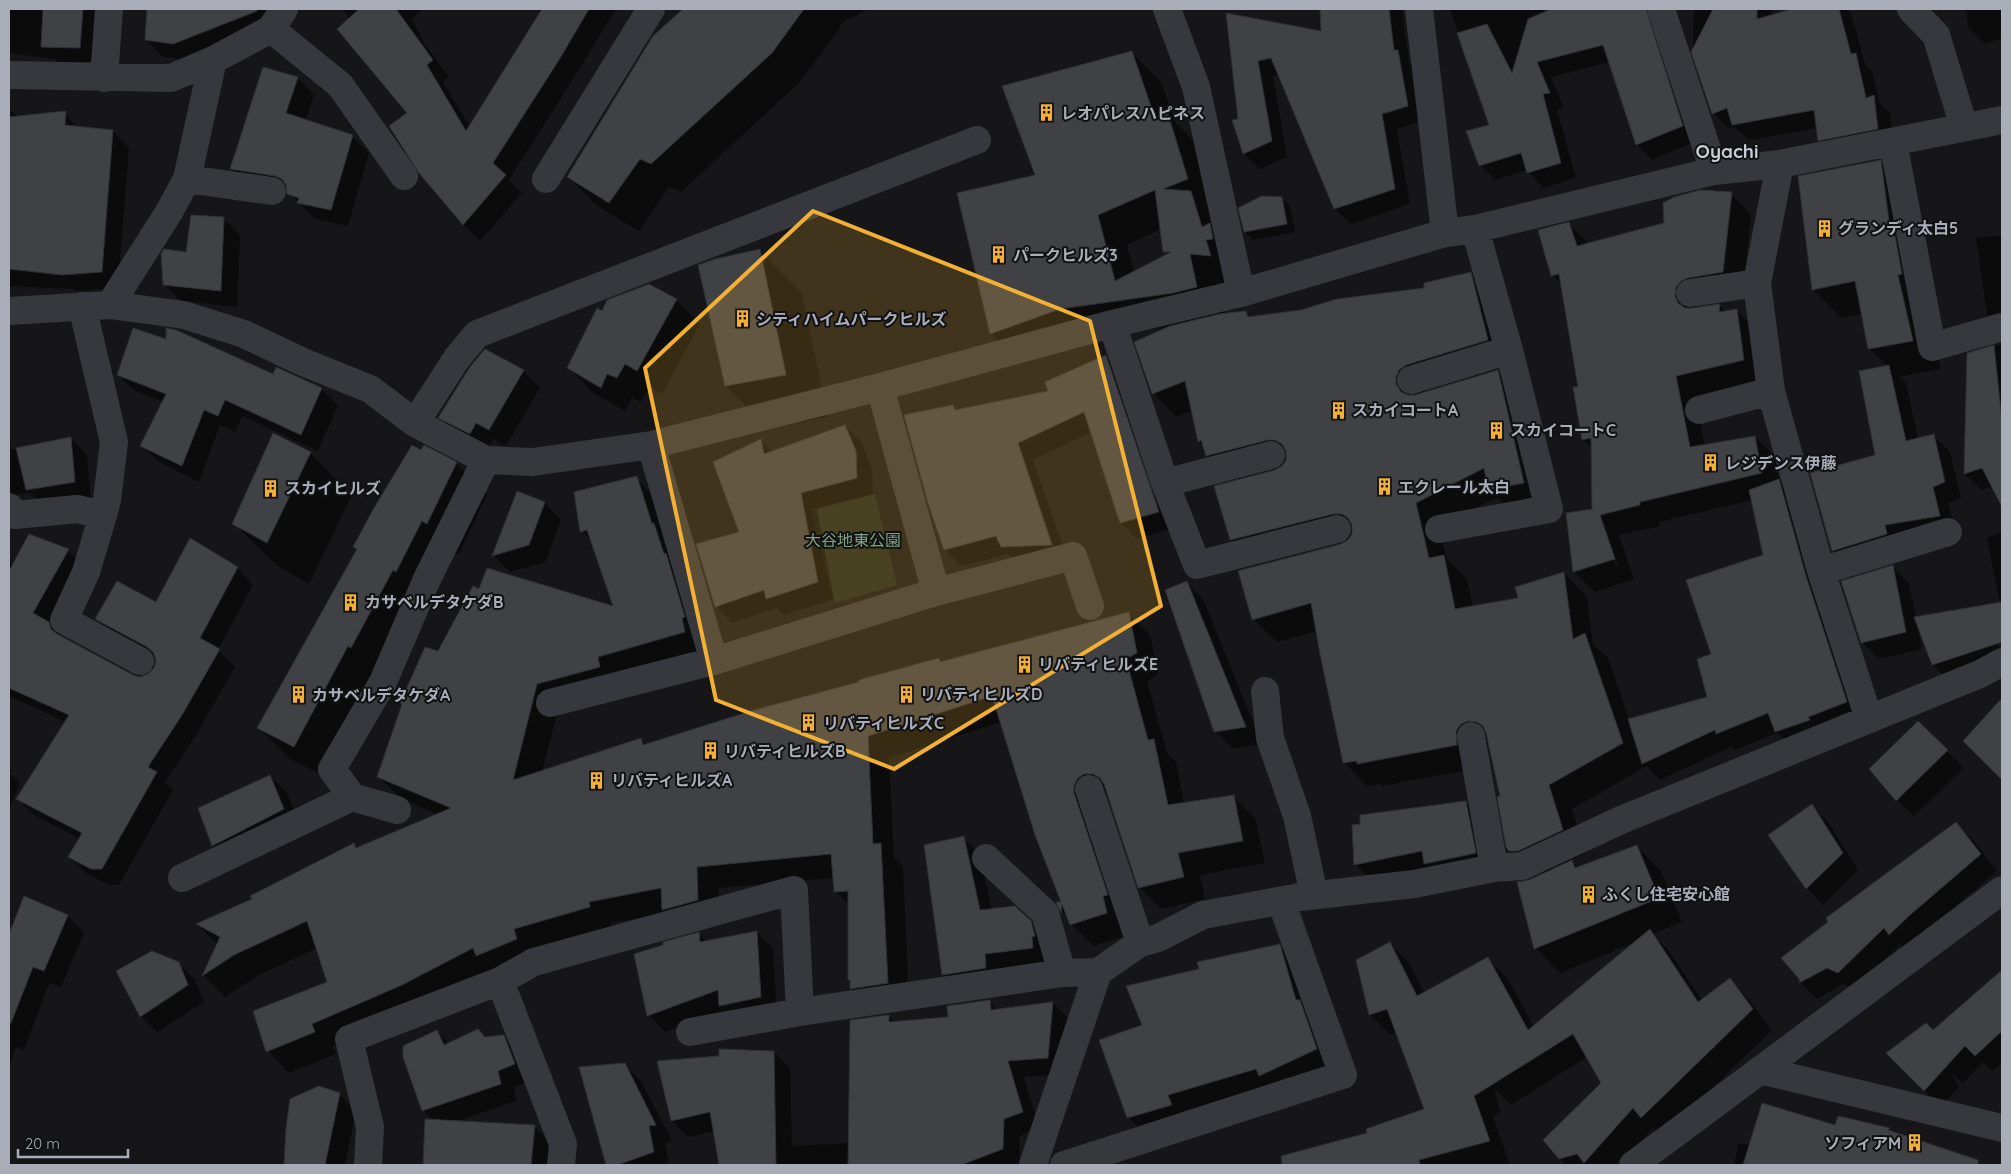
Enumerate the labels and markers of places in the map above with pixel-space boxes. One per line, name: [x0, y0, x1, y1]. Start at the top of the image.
building icon: レオパレスハピネス: [1037, 103, 1057, 123]
place label: レオパレスハピネス: [1061, 103, 1205, 123]
building icon: グランディ太白5: [1814, 218, 1834, 238]
place label: グランディ太白5: [1838, 218, 1958, 238]
building icon: パークヒルズ3: [989, 245, 1009, 265]
place label: パークヒルズ3: [1013, 245, 1118, 265]
building icon: シティハイムパークヒルズ: [732, 309, 752, 329]
place label: シティハイムパークヒルズ: [756, 309, 946, 329]
building icon: スカイコートA: [1328, 400, 1348, 420]
place label: スカイコートA: [1352, 400, 1459, 420]
building icon: スカイコートC: [1486, 420, 1506, 440]
place label: スカイコートC: [1510, 420, 1616, 440]
building icon: レジデンス伊藤: [1701, 453, 1721, 473]
place label: レジデンス伊藤: [1725, 453, 1837, 473]
building icon: エクレール太白: [1374, 477, 1394, 497]
place label: エクレール太白: [1398, 477, 1510, 497]
building icon: スカイヒルズ: [261, 478, 281, 498]
place label: スカイヒルズ: [285, 478, 381, 498]
building icon: カサベルデタケダB: [341, 592, 361, 612]
place label: カサベルデタケダB: [365, 592, 503, 612]
building icon: リバティヒルズE: [1014, 654, 1034, 674]
place label: リバティヒルズE: [1038, 654, 1158, 674]
building icon: リバティヒルズD: [896, 684, 916, 704]
place label: リバティヒルズD: [920, 684, 1042, 704]
building icon: カサベルデタケダA: [288, 685, 308, 705]
place label: カサベルデタケダA: [312, 685, 451, 705]
building icon: リバティヒルズC: [799, 713, 819, 733]
place label: リバティヒルズC: [823, 713, 944, 733]
building icon: リバティヒルズB: [700, 741, 720, 761]
place label: リバティヒルズB: [724, 741, 846, 761]
building icon: リバティヒルズA: [587, 770, 607, 790]
place label: リバティヒルズA: [611, 770, 733, 790]
building icon: ふくし住宅安心館: [1578, 884, 1598, 904]
place label: ふくし住宅安心館: [1602, 884, 1730, 904]
place label: ソフィアM: [1824, 1133, 1901, 1153]
building icon: ソフィアM: [1905, 1133, 1925, 1153]

